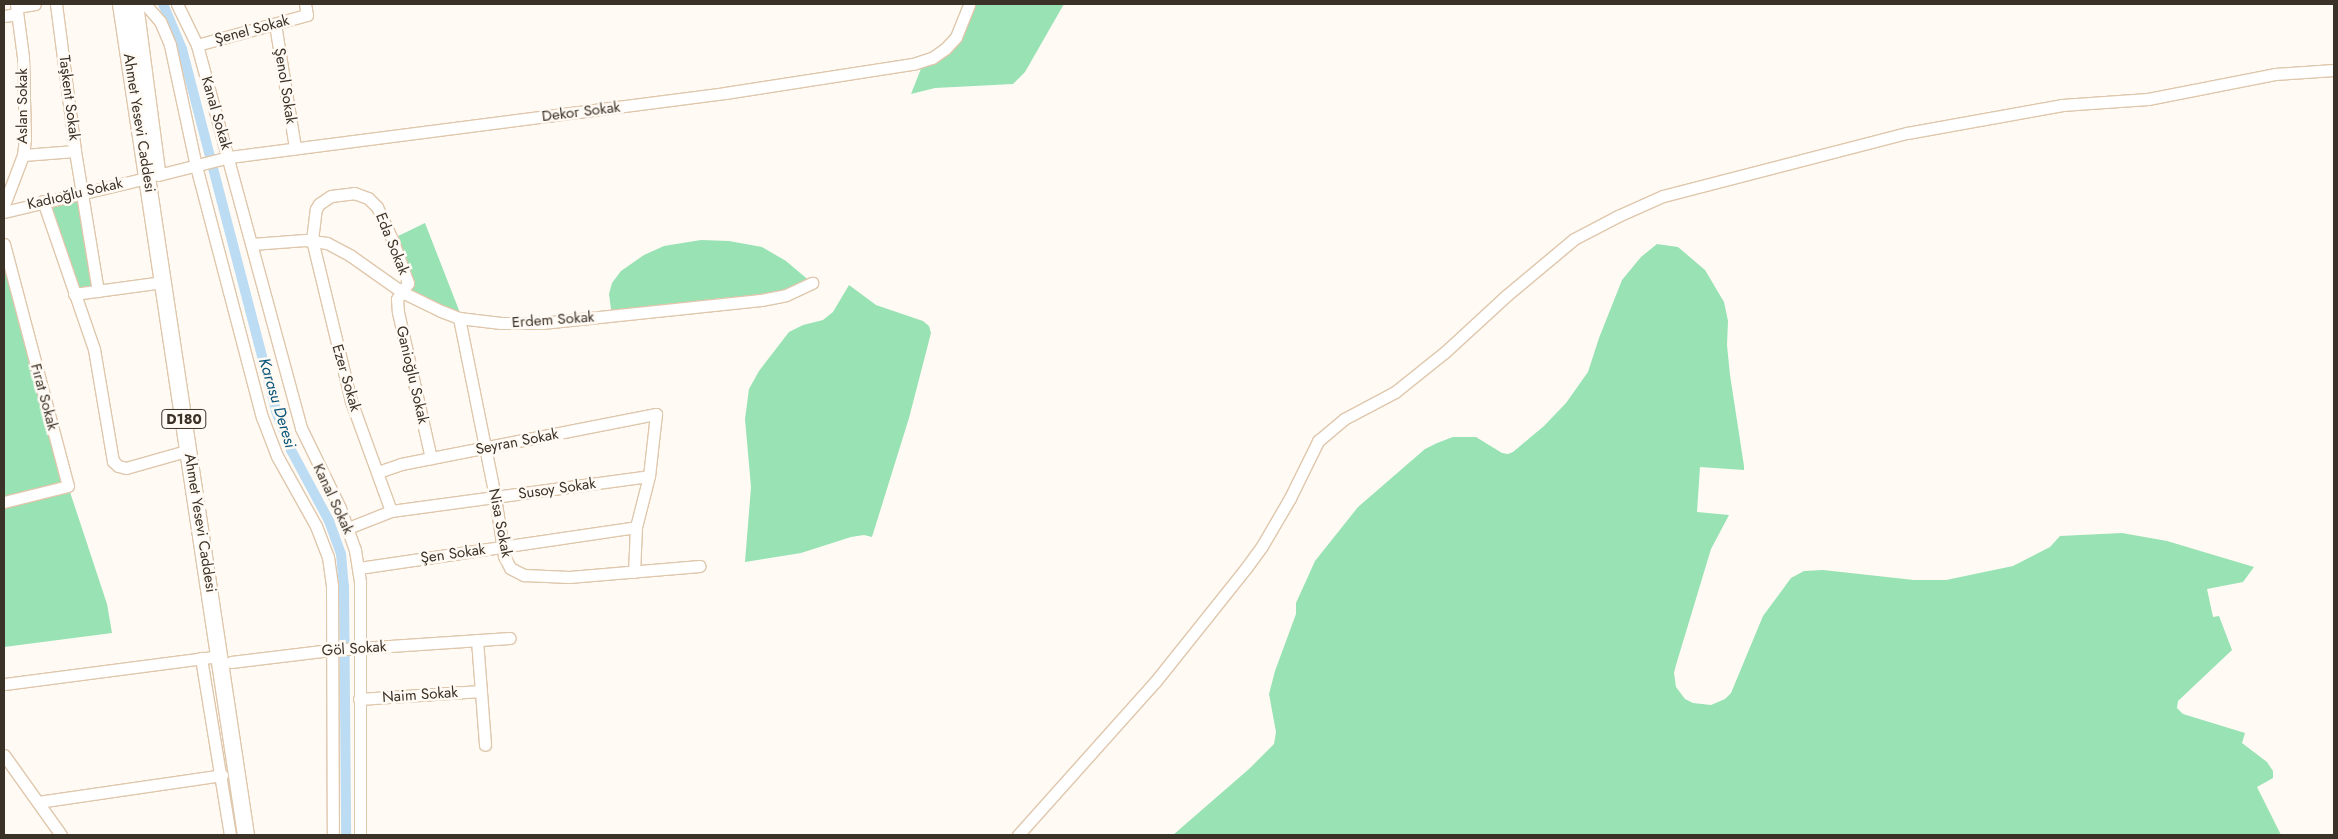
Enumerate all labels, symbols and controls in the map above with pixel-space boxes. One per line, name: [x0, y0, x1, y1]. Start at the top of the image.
street label: Şenel Sokak: [213, 11, 291, 49]
street label: Şenol Sokak: [270, 47, 300, 125]
street label: Ahmet Yesevi Caddesi: [119, 52, 159, 194]
street label: Taşkent Sokak: [55, 54, 83, 142]
street label: Aslan Sokak: [14, 68, 32, 144]
street label: Kanal Sokak: [197, 74, 235, 152]
street label: Dekor Sokak: [541, 98, 621, 126]
street label: Kadıoğlu Sokak: [25, 174, 125, 214]
street label: Eda Sokak: [371, 210, 413, 278]
street label: Erdem Sokak: [511, 308, 595, 332]
street label: Ganioğlu Sokak: [392, 324, 432, 426]
street label: Ezer Sokak: [328, 342, 364, 414]
water label: Karasu Deresi: [254, 356, 300, 450]
street label: Fırat Sokak: [26, 362, 62, 432]
road number: D180: [160, 408, 208, 430]
street label: Seyran Sokak: [474, 425, 560, 459]
street label: Ahmet Yesevi Caddesi: [180, 452, 220, 594]
street label: Kanal Sokak: [309, 461, 357, 537]
street label: Susoy Sokak: [517, 475, 597, 503]
street label: Nisa Sokak: [484, 487, 516, 559]
street label: Şen Sokak: [419, 541, 487, 567]
street label: Göl Sokak: [321, 638, 387, 660]
street label: Naim Sokak: [382, 683, 458, 707]

